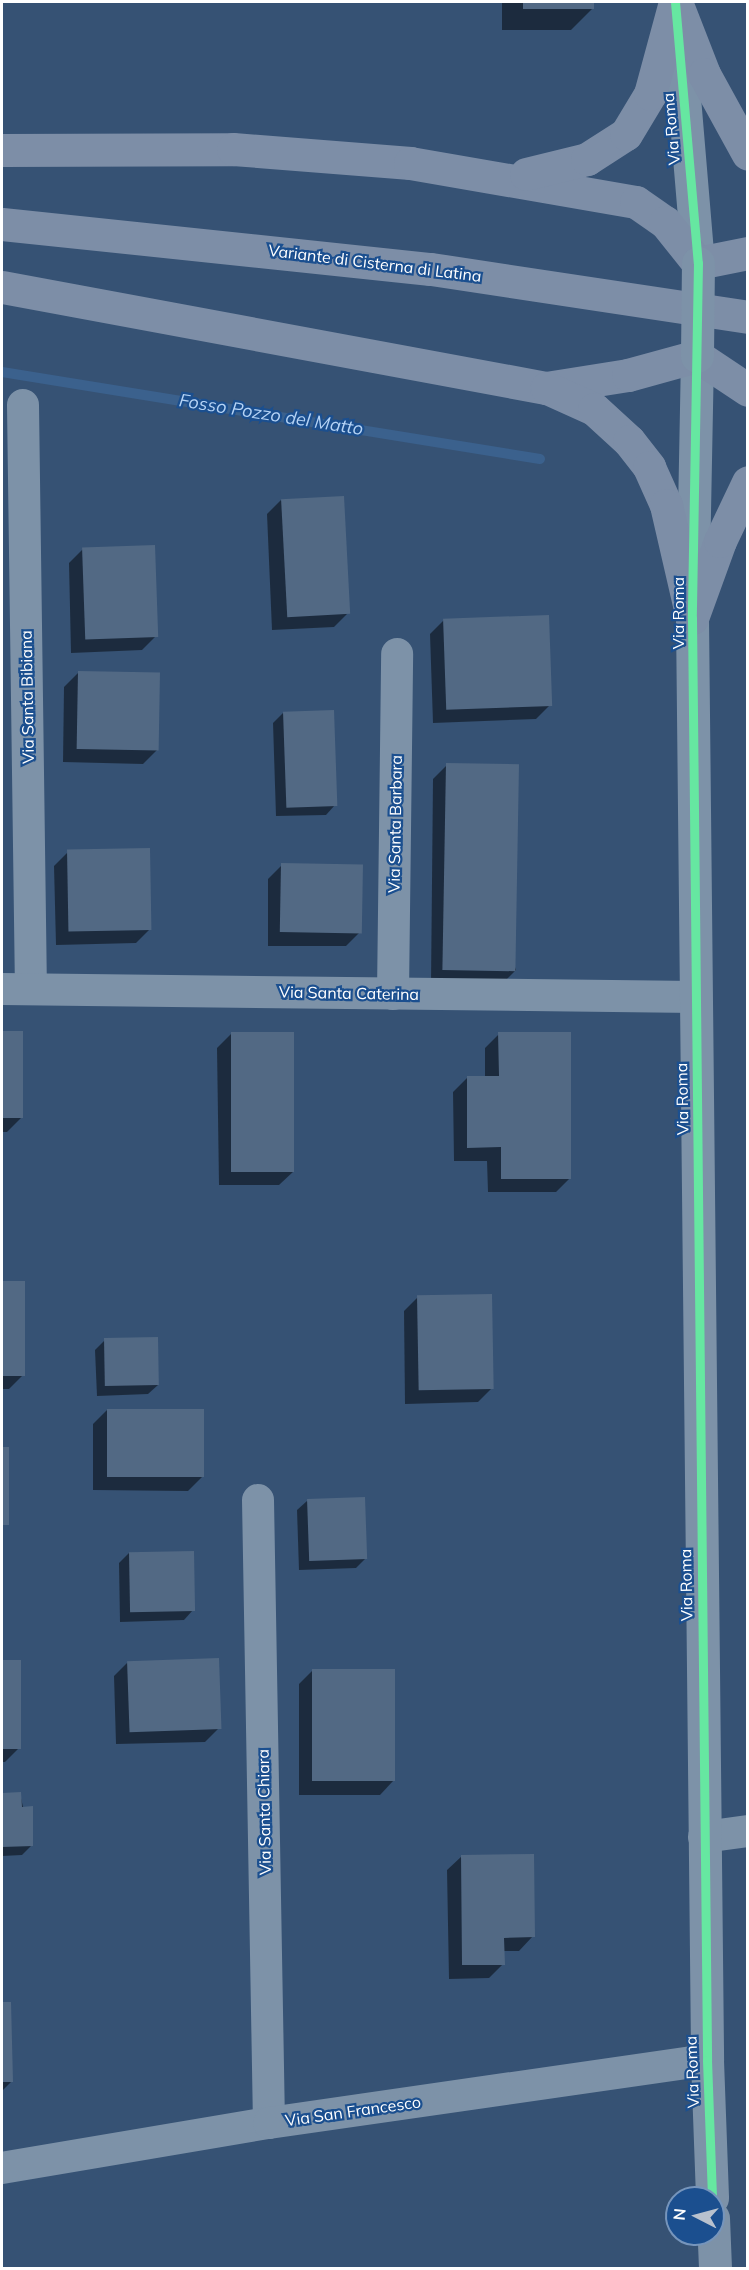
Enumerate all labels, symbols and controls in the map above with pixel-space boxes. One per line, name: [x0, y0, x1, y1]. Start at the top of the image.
street label: Via Roma: [658, 92, 684, 166]
street label: Variante di Cisterna di Latina: [267, 240, 483, 286]
water label: Fosso Pozzo del Matto: [177, 390, 365, 440]
street label: Via Roma: [668, 577, 688, 649]
street label: Via Santa Bibiana: [16, 630, 38, 764]
street label: Via Santa Barbara: [384, 755, 406, 893]
street label: Via Santa Caterina: [279, 982, 419, 1004]
street label: Via Roma: [672, 1063, 692, 1135]
street label: Via Roma: [676, 1549, 696, 1621]
street label: Via Santa Chiara: [253, 1749, 275, 1875]
street label: Via Roma: [681, 2035, 703, 2109]
street label: Via San Francesco: [284, 2092, 422, 2130]
north arrow: [665, 2186, 725, 2246]
text: N: [669, 2207, 690, 2221]

